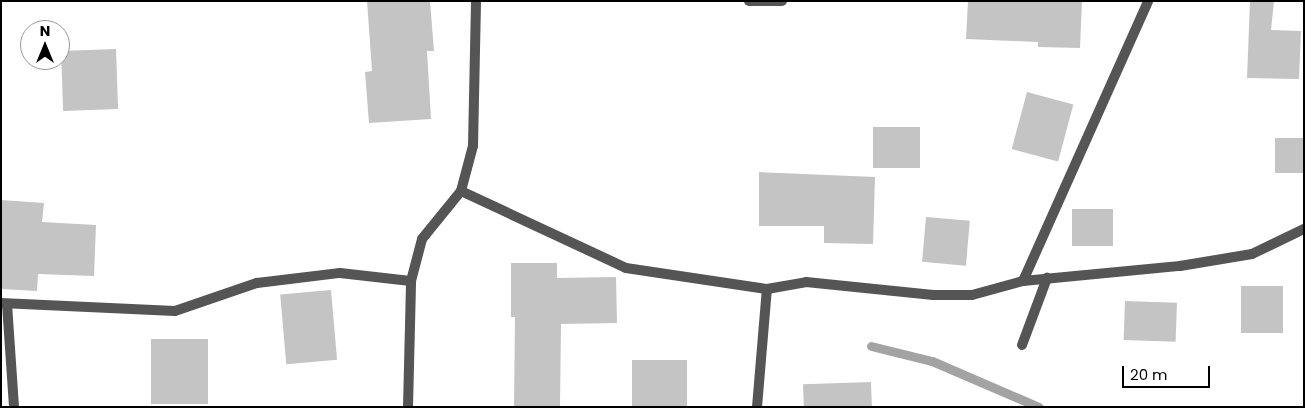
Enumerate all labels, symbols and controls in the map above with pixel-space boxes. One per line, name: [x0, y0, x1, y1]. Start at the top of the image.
north arrow: [20, 20, 70, 70]
text: N: [40, 21, 50, 41]
scale bar: [1125, 356, 1212, 388]
text: 20 m: [1130, 364, 1168, 385]

